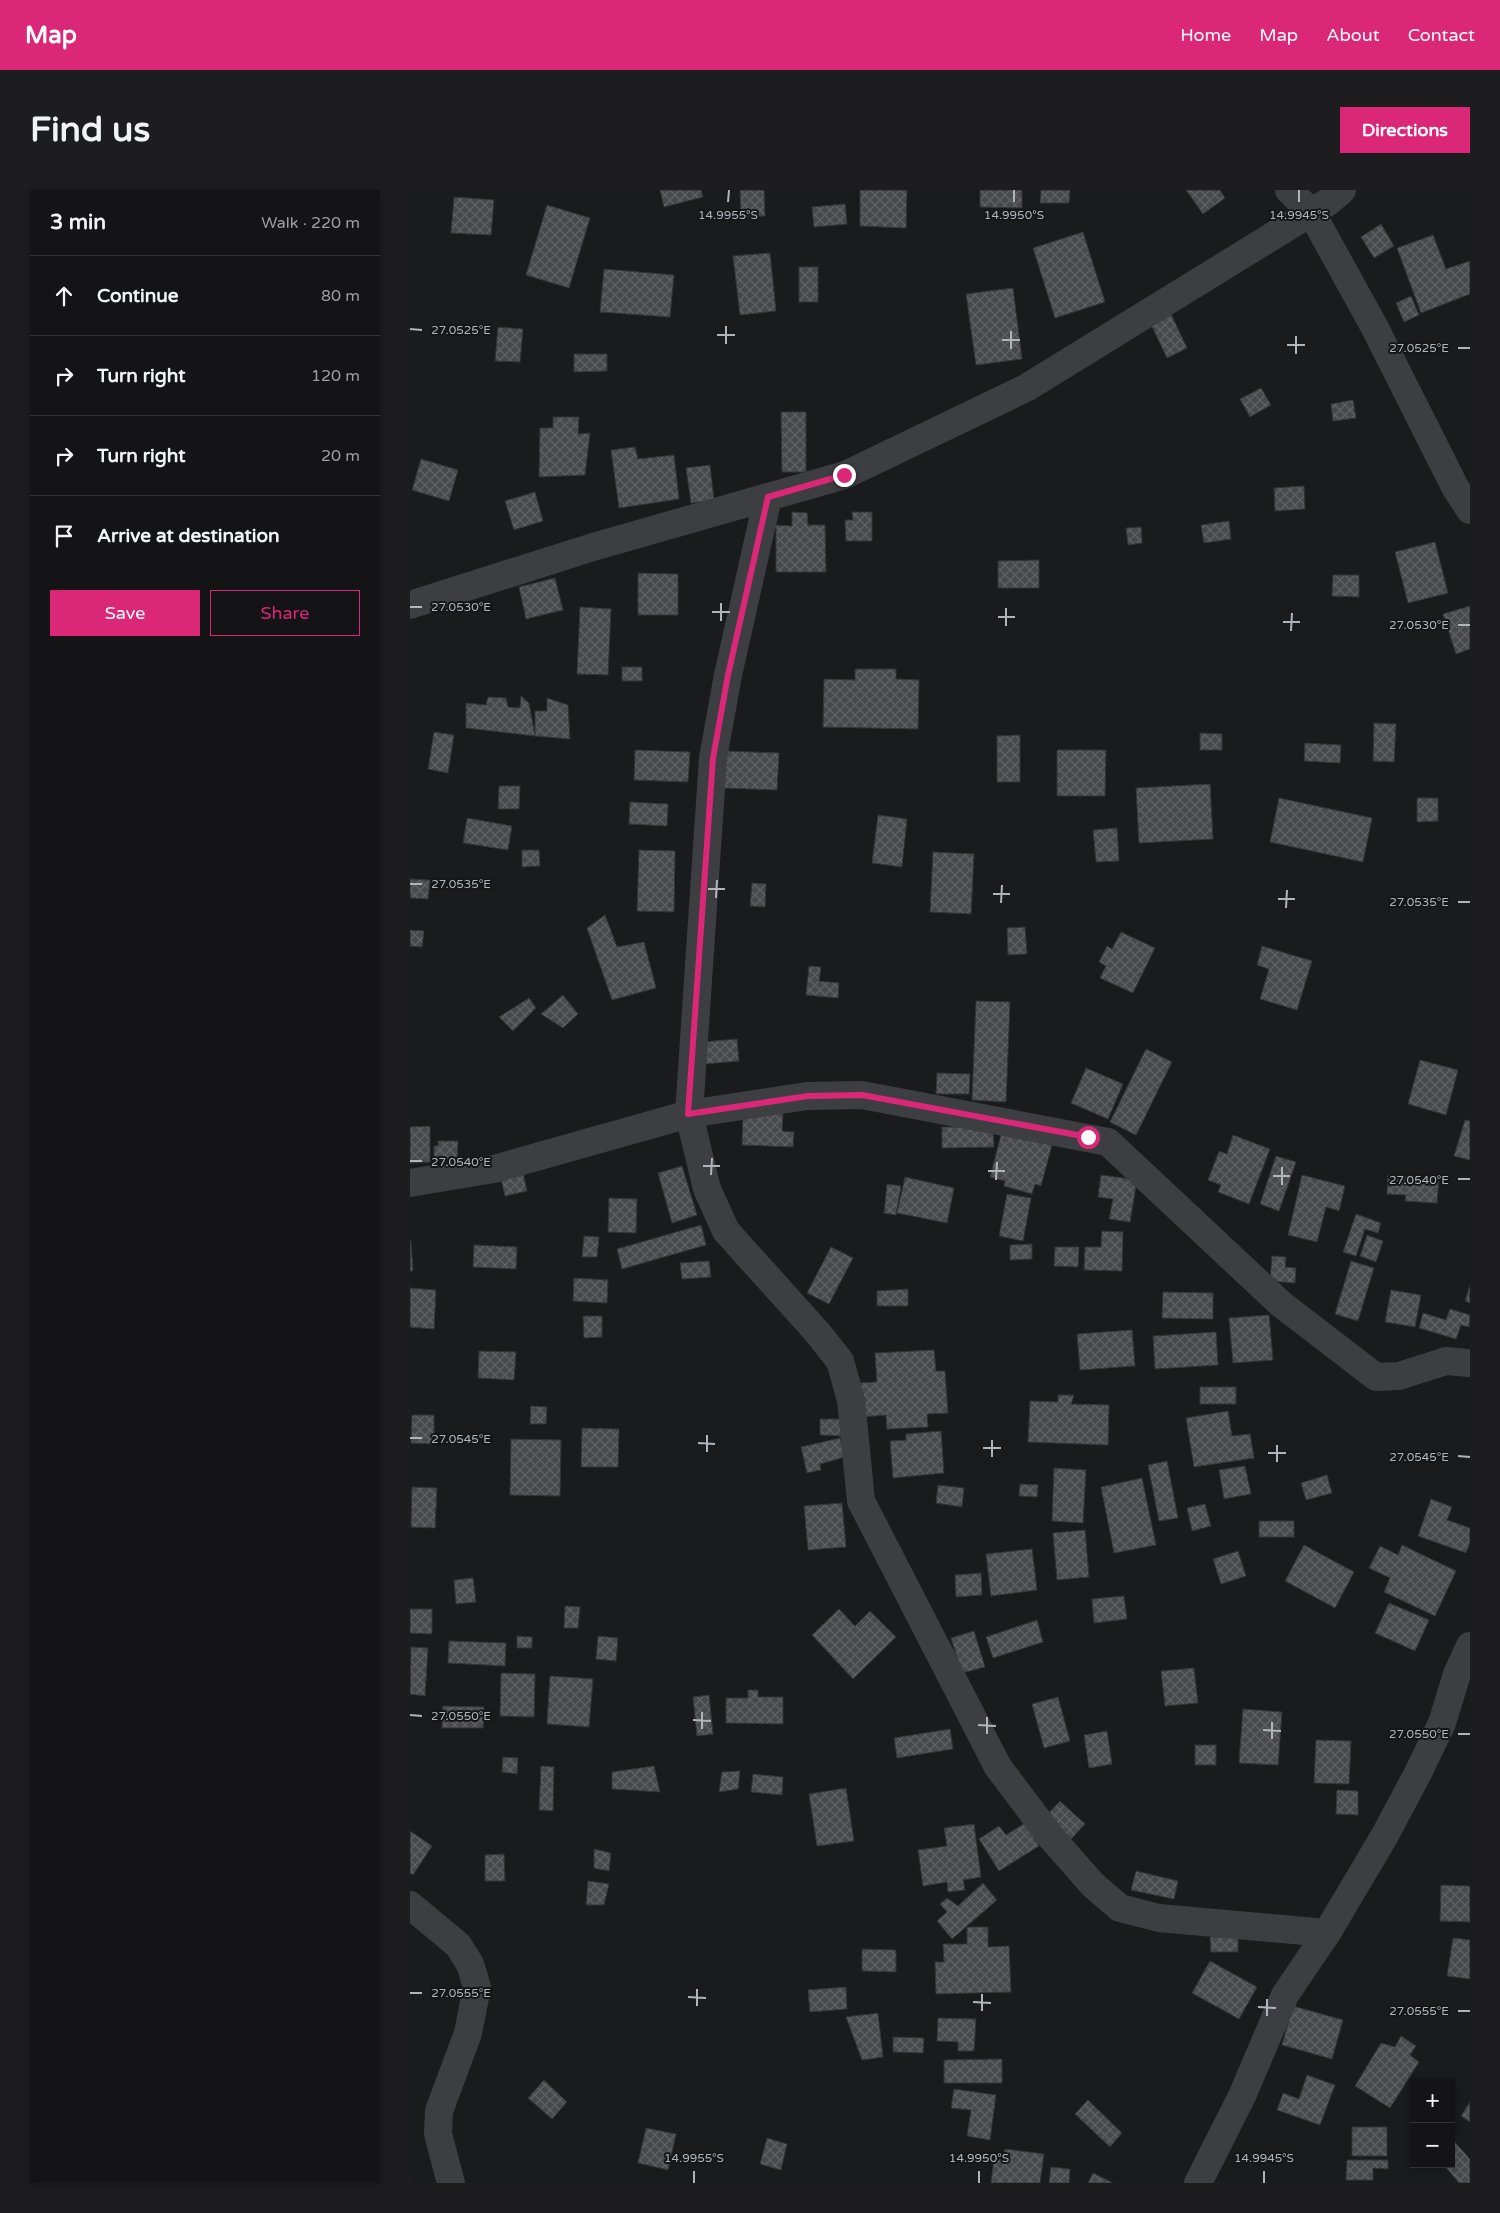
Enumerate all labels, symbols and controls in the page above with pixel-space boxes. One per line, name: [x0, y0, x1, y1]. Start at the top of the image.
text: Map: [25, 21, 77, 50]
text: Home: [1180, 24, 1231, 46]
text: Map: [1259, 24, 1298, 46]
text: About: [1326, 24, 1380, 46]
text: Contact: [1408, 24, 1475, 46]
button: Directions: [1340, 107, 1470, 153]
text: Find us: [30, 109, 150, 151]
text: 14.9955°S: [698, 208, 758, 222]
text: 14.9950°S: [984, 208, 1044, 222]
text: 14.9945°S: [1269, 208, 1329, 222]
text: 3 min: [50, 210, 106, 235]
text: Walk · 220 m: [261, 213, 360, 233]
icon: ahead: [50, 282, 78, 310]
text: Continue: [97, 285, 179, 307]
text: 80 m: [321, 286, 360, 306]
text: 27.0525°E: [431, 323, 491, 337]
text: 27.0525°E: [1389, 341, 1449, 355]
icon: right: [50, 362, 78, 390]
text: Turn right: [97, 365, 185, 387]
text: 120 m: [311, 366, 360, 386]
icon: right: [50, 442, 78, 470]
text: Turn right: [97, 445, 185, 467]
text: 20 m: [321, 446, 360, 466]
route end: [833, 464, 856, 487]
icon: arrive: [50, 522, 78, 550]
text: Arrive at destination: [97, 525, 280, 547]
button: Save: [50, 590, 200, 636]
button: Share: [210, 590, 360, 636]
text: 27.0530°E: [431, 600, 491, 614]
text: 27.0530°E: [1389, 618, 1449, 632]
text: 27.0535°E: [431, 877, 491, 891]
text: 27.0535°E: [1389, 895, 1449, 909]
route start: [1077, 1126, 1100, 1149]
text: 27.0540°E: [431, 1155, 491, 1169]
text: 27.0540°E: [1389, 1173, 1449, 1187]
text: 27.0545°E: [431, 1432, 491, 1446]
text: 27.0545°E: [1389, 1450, 1449, 1464]
text: 27.0550°E: [431, 1709, 491, 1723]
text: 27.0550°E: [1389, 1727, 1449, 1741]
text: 27.0555°E: [431, 1986, 491, 2000]
text: 27.0555°E: [1389, 2004, 1449, 2018]
map controls: [1410, 2078, 1455, 2168]
button: +: [1410, 2078, 1455, 2123]
button: −: [1410, 2123, 1455, 2168]
text: 14.9955°S: [664, 2151, 724, 2165]
text: 14.9950°S: [949, 2151, 1009, 2165]
text: 14.9945°S: [1234, 2151, 1294, 2165]

